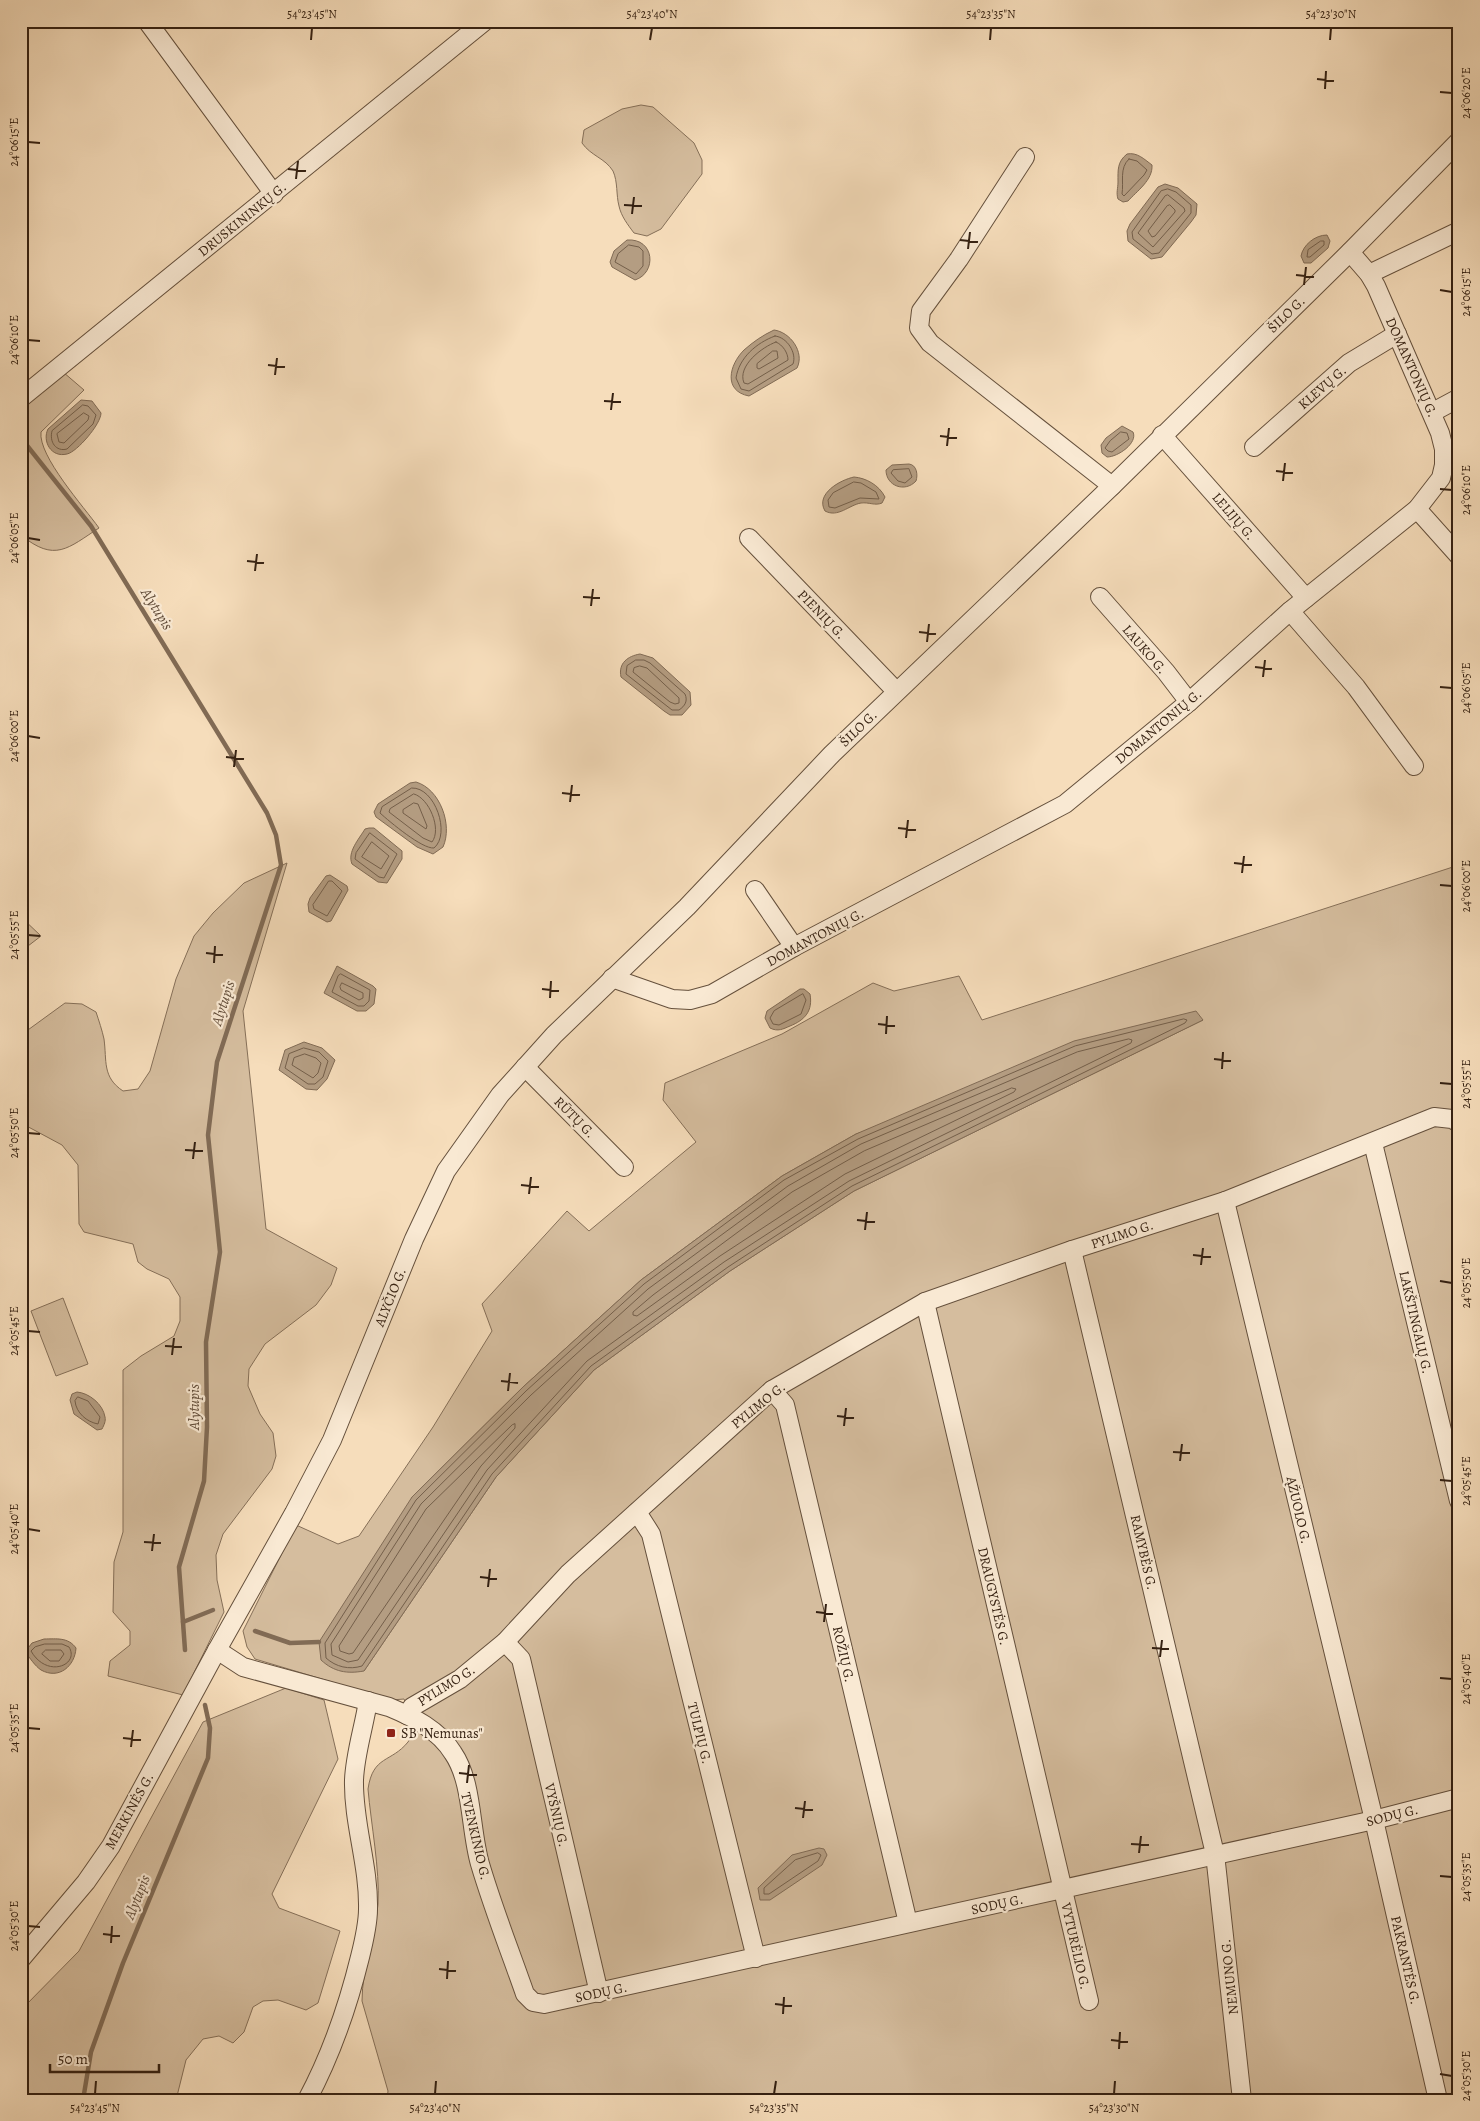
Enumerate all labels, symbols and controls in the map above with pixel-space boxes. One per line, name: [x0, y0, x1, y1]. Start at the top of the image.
text: 54°23'45"N: [287, 6, 337, 22]
text: 54°23'40"N: [626, 6, 678, 22]
text: 54°23'35"N: [966, 6, 1016, 22]
text: 54°23'30"N: [1306, 6, 1357, 22]
text: 24°06'20"E: [1458, 67, 1474, 119]
text: 24°06'15"E: [6, 118, 22, 166]
street label: DRUSKININKŲ G.: [194, 178, 291, 261]
text: 24°06'15"E: [1458, 268, 1474, 316]
street label: ŠILO G.: [1263, 292, 1309, 337]
street label: DOMANTONIŲ G.: [1381, 314, 1442, 420]
text: 24°06'10"E: [6, 315, 22, 365]
street label: KLEVŲ G.: [1294, 361, 1351, 414]
text: 24°06'10"E: [1458, 465, 1474, 515]
street label: LELIJŲ G.: [1208, 488, 1260, 544]
text: 24°06'05"E: [6, 512, 22, 564]
water label: Alytupis: [136, 583, 178, 634]
street label: PIENIŲ G.: [793, 585, 850, 643]
street label: LAUKO G.: [1118, 621, 1171, 678]
text: 24°06'05"E: [1458, 662, 1474, 714]
street label: DOMANTONIŲ G.: [1111, 685, 1206, 768]
street label: ŠILO G.: [835, 706, 881, 751]
text: 24°06'00"E: [6, 710, 22, 762]
text: 24°06'00"E: [1458, 860, 1474, 912]
street label: DOMANTONIŲ G.: [763, 904, 867, 971]
text: 24°05'55"E: [6, 910, 22, 960]
water label: Alytupis: [206, 978, 240, 1029]
text: 24°05'55"E: [1458, 1059, 1474, 1109]
street label: RŪTŲ G.: [550, 1092, 600, 1142]
text: 24°05'50"E: [6, 1108, 22, 1158]
street label: PYLIMO G.: [1088, 1215, 1156, 1254]
text: 24°05'50"E: [1458, 1258, 1474, 1308]
street label: ALYČIO G.: [370, 1265, 411, 1330]
street label: LAKŠTINGALŲ G.: [1394, 1269, 1437, 1375]
text: 24°05'45"E: [6, 1306, 22, 1356]
street label: PYLIMO G.: [727, 1378, 790, 1433]
water label: Alytupis: [184, 1384, 204, 1431]
text: 24°05'45"E: [1458, 1456, 1474, 1506]
street label: ĄŽUOLO G.: [1281, 1474, 1315, 1546]
text: 24°05'40"E: [6, 1504, 22, 1554]
street label: RAMYBĖS G.: [1126, 1513, 1161, 1591]
street label: DRAUGYSTĖS G.: [973, 1545, 1014, 1647]
street label: ROŽIŲ G.: [828, 1624, 859, 1684]
text: 24°05'40"E: [1458, 1654, 1474, 1704]
street label: PYLIMO G.: [414, 1660, 479, 1711]
street label: TULPIŲ G.: [683, 1700, 716, 1766]
text: 24°05'35"E: [6, 1703, 22, 1753]
place label: SB "Nemunas": [401, 1724, 483, 1743]
marker: SB "Nemunas": [385, 1727, 397, 1739]
street label: MERKINĖS G.: [101, 1770, 158, 1853]
street label: VYŠNIŲ G.: [540, 1780, 573, 1849]
street label: TVENKINIO G.: [456, 1790, 495, 1882]
street label: SODŲ G.: [1364, 1800, 1420, 1831]
text: 24°05'35"E: [1458, 1852, 1474, 1902]
water label: Alytupis: [119, 1872, 155, 1923]
street label: SODŲ G.: [969, 1890, 1025, 1919]
street label: VYTURĖLIO G.: [1056, 1900, 1095, 1991]
text: 24°05'30"E: [6, 1901, 22, 1951]
street label: PAKRANTĖS G.: [1386, 1914, 1425, 2006]
street label: NEMUNO G.: [1216, 1938, 1243, 2016]
street label: SODŲ G.: [573, 1978, 629, 2007]
scale bar: [50, 2041, 159, 2073]
text: 50 m: [58, 2049, 88, 2069]
text: 24°05'30"E: [1458, 2051, 1474, 2101]
text: 54°23'45"N: [70, 2100, 120, 2116]
text: 54°23'40"N: [409, 2100, 461, 2116]
text: 54°23'35"N: [749, 2100, 799, 2116]
text: 54°23'30"N: [1089, 2100, 1140, 2116]

